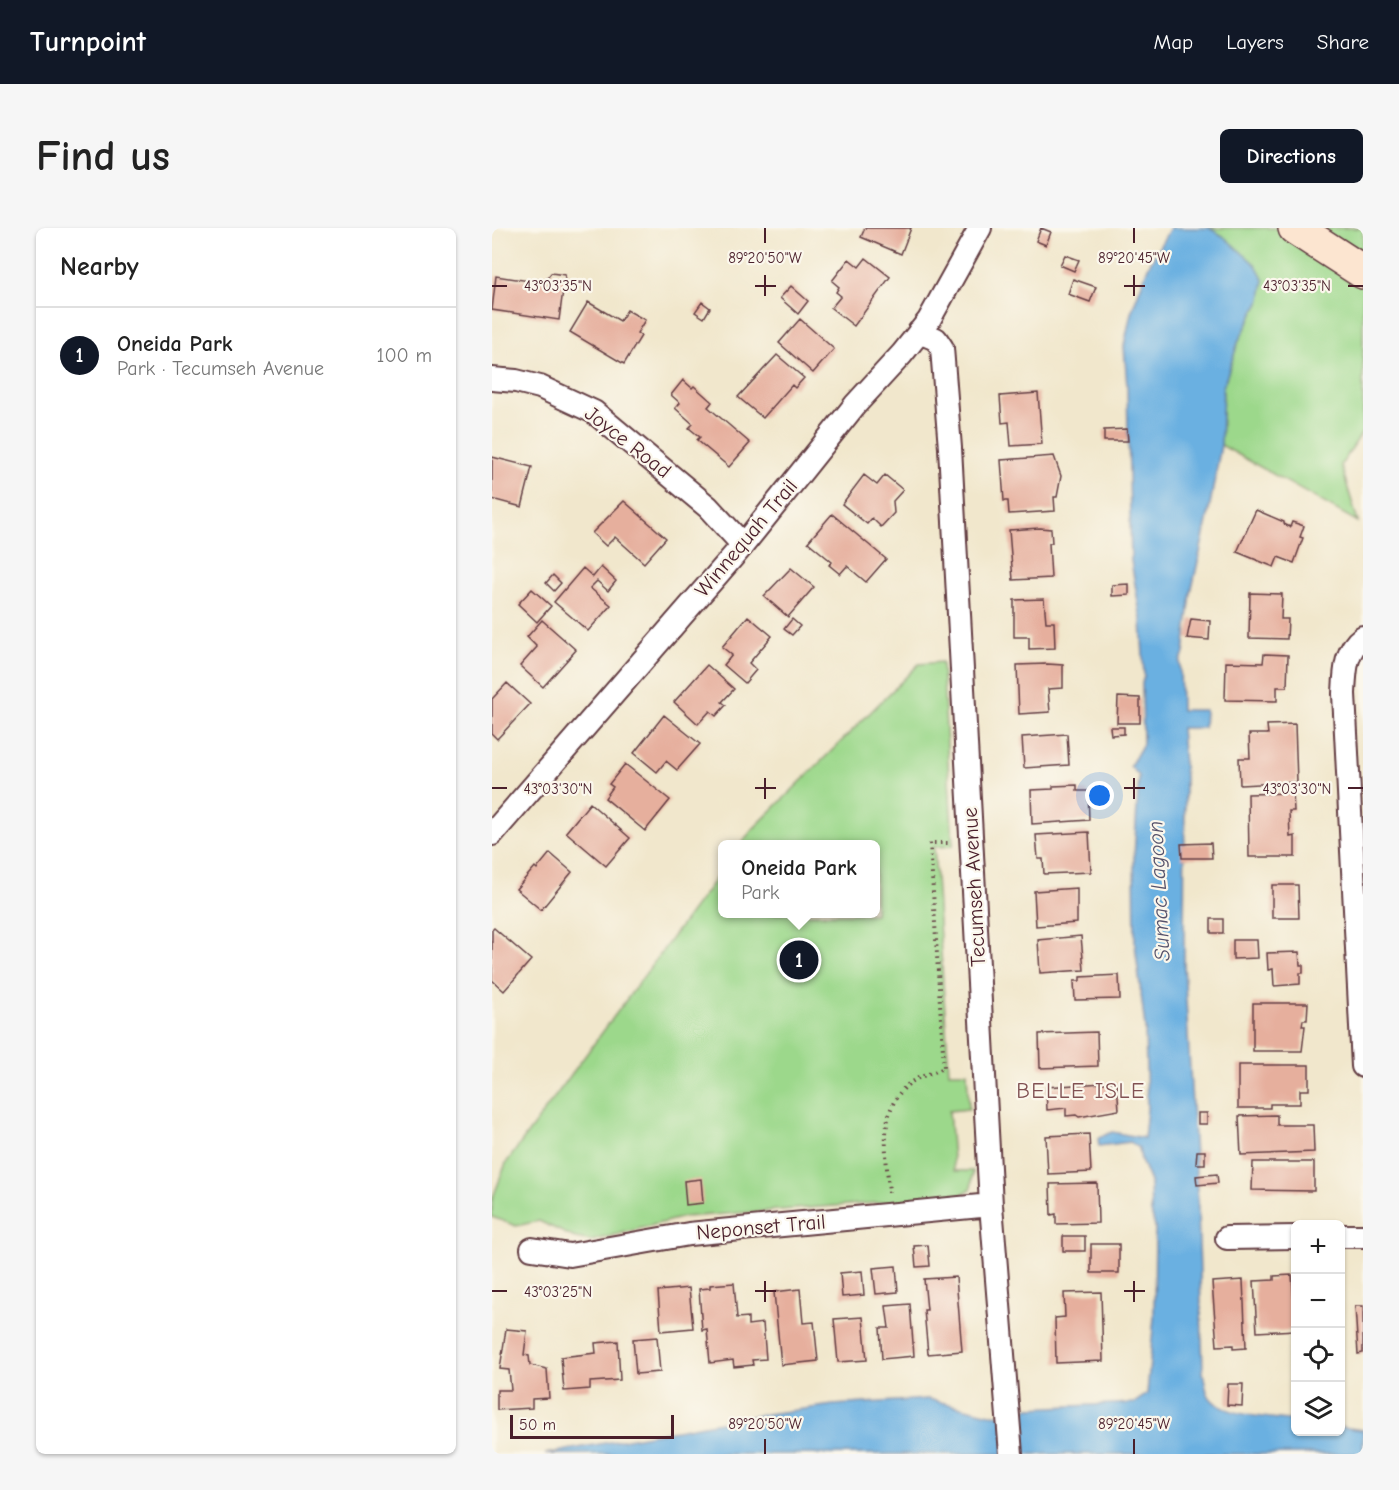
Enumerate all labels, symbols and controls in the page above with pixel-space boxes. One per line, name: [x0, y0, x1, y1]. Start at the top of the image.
text: Turnpoint: [30, 26, 146, 58]
text: Map: [1154, 30, 1193, 54]
text: Layers: [1226, 30, 1284, 54]
text: Share: [1317, 30, 1369, 54]
button: Directions: [1220, 129, 1363, 183]
text: Find us: [36, 132, 170, 181]
text: 89°20'50"W: [728, 249, 802, 267]
text: 89°20'45"W: [1098, 249, 1170, 267]
text: Nearby: [60, 252, 139, 282]
text: 43°03'35"N: [524, 277, 592, 295]
text: 43°03'35"N: [1263, 277, 1331, 295]
text: Oneida Park: [117, 331, 233, 357]
text: 1: [76, 344, 83, 367]
text: 100 m: [377, 344, 432, 367]
text: Park · Tecumseh Avenue: [117, 357, 324, 380]
street label: Joyce Road: [580, 401, 676, 483]
street label: Winnequah Trail: [690, 474, 802, 602]
text: 43°03'30"N: [524, 780, 592, 798]
text: 43°03'30"N: [1263, 780, 1331, 798]
your location: [1085, 781, 1114, 810]
street label: Tecumseh Avenue: [958, 807, 990, 967]
water label: Sumac Lagoon: [1142, 820, 1176, 962]
popup: [718, 840, 880, 918]
text: Oneida Park: [741, 855, 857, 881]
text: Park: [741, 881, 780, 904]
pin: 1: [780, 938, 818, 982]
district label: BELLE ISLE: [1016, 1078, 1146, 1104]
street label: Neponset Trail: [695, 1209, 827, 1245]
map controls: [1291, 1220, 1345, 1436]
button: +: [1291, 1220, 1345, 1274]
button: −: [1291, 1274, 1345, 1328]
text: 43°03'25"N: [524, 1283, 592, 1301]
button: locate: [1291, 1328, 1345, 1382]
button: layers: [1291, 1382, 1345, 1436]
scale bar: [510, 1412, 674, 1440]
text: 89°20'50"W: [728, 1415, 802, 1433]
text: 89°20'45"W: [1098, 1415, 1170, 1433]
text: 50 m: [519, 1416, 556, 1434]

